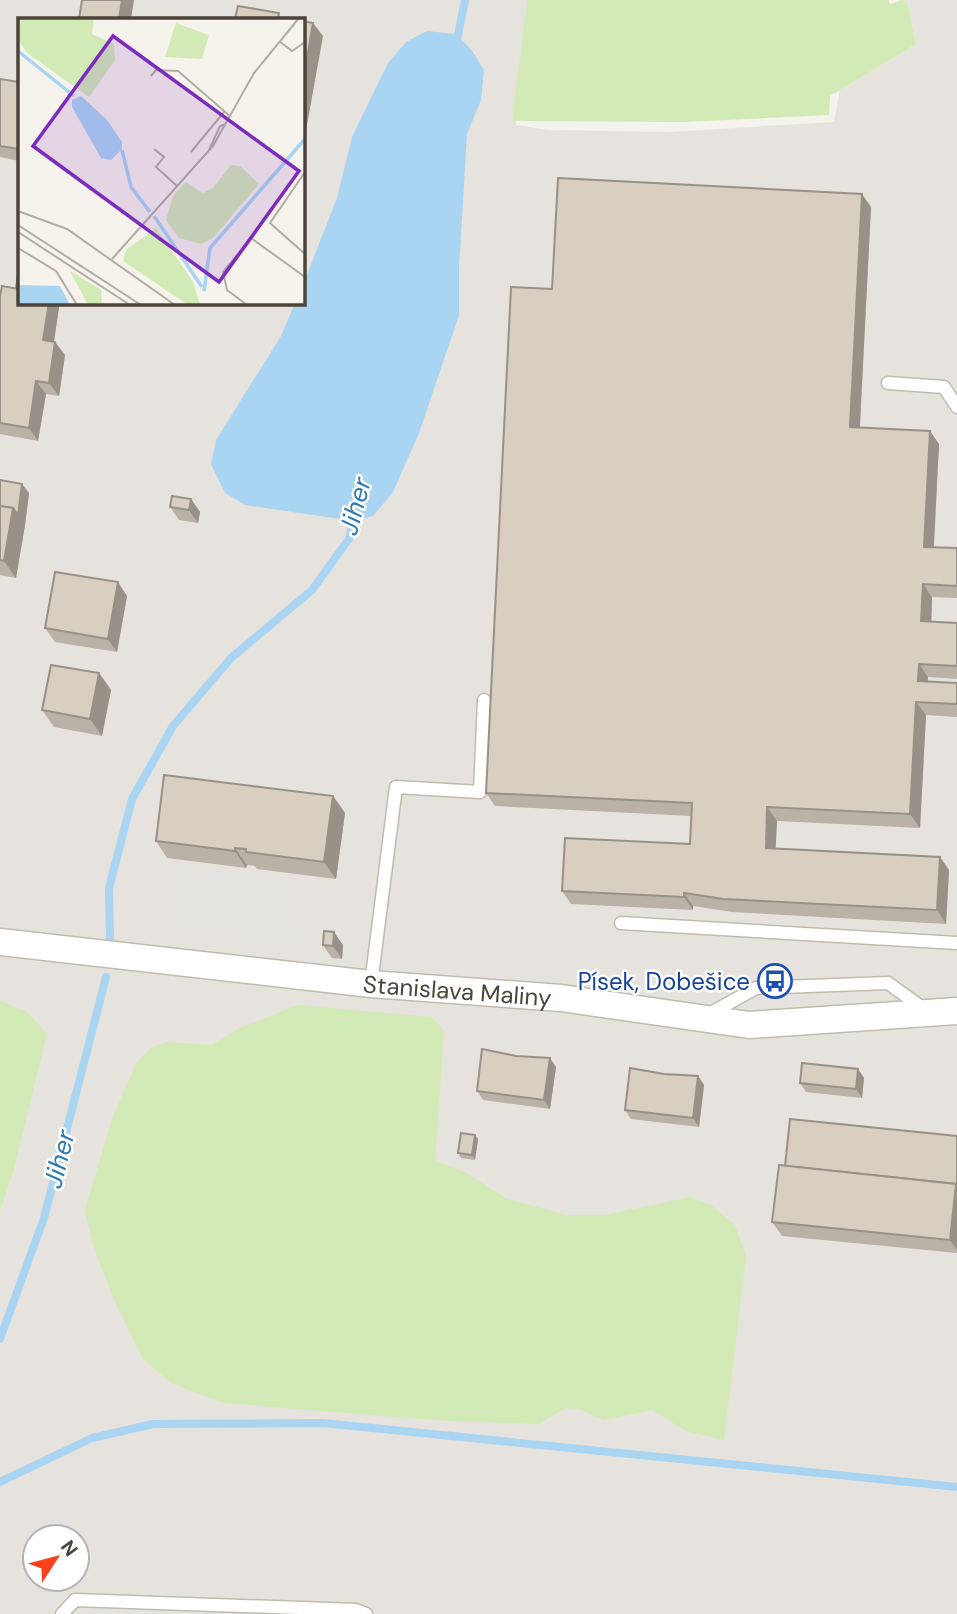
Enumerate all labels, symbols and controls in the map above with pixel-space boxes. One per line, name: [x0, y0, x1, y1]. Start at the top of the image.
inset map: [18, 18, 304, 304]
water label: Jiher: [331, 472, 379, 539]
bus stop icon: Písek, Dobešice: [756, 962, 794, 1000]
place label: Písek, Dobešice: [578, 966, 750, 997]
street label: Stanislava Maliny: [362, 968, 553, 1013]
water label: Jiher: [35, 1125, 83, 1191]
north arrow: [21, 1523, 91, 1593]
text: N: [55, 1535, 84, 1561]

